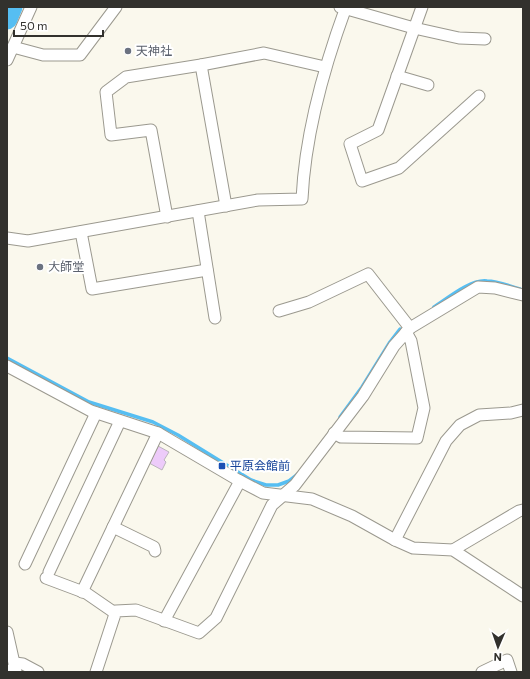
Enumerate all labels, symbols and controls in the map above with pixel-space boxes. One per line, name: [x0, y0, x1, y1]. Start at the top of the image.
scale bar: [14, 12, 103, 38]
text: 50 m: [20, 18, 48, 32]
place label: 天神社: [136, 43, 172, 57]
marker: 天神社: [123, 46, 133, 56]
place label: 大師堂: [48, 259, 84, 273]
marker: 大師堂: [35, 262, 45, 272]
place label: 平原会館前: [230, 458, 290, 472]
marker: 平原会館前: [217, 461, 227, 471]
north arrow: [478, 627, 518, 667]
text: N: [493, 651, 502, 664]

